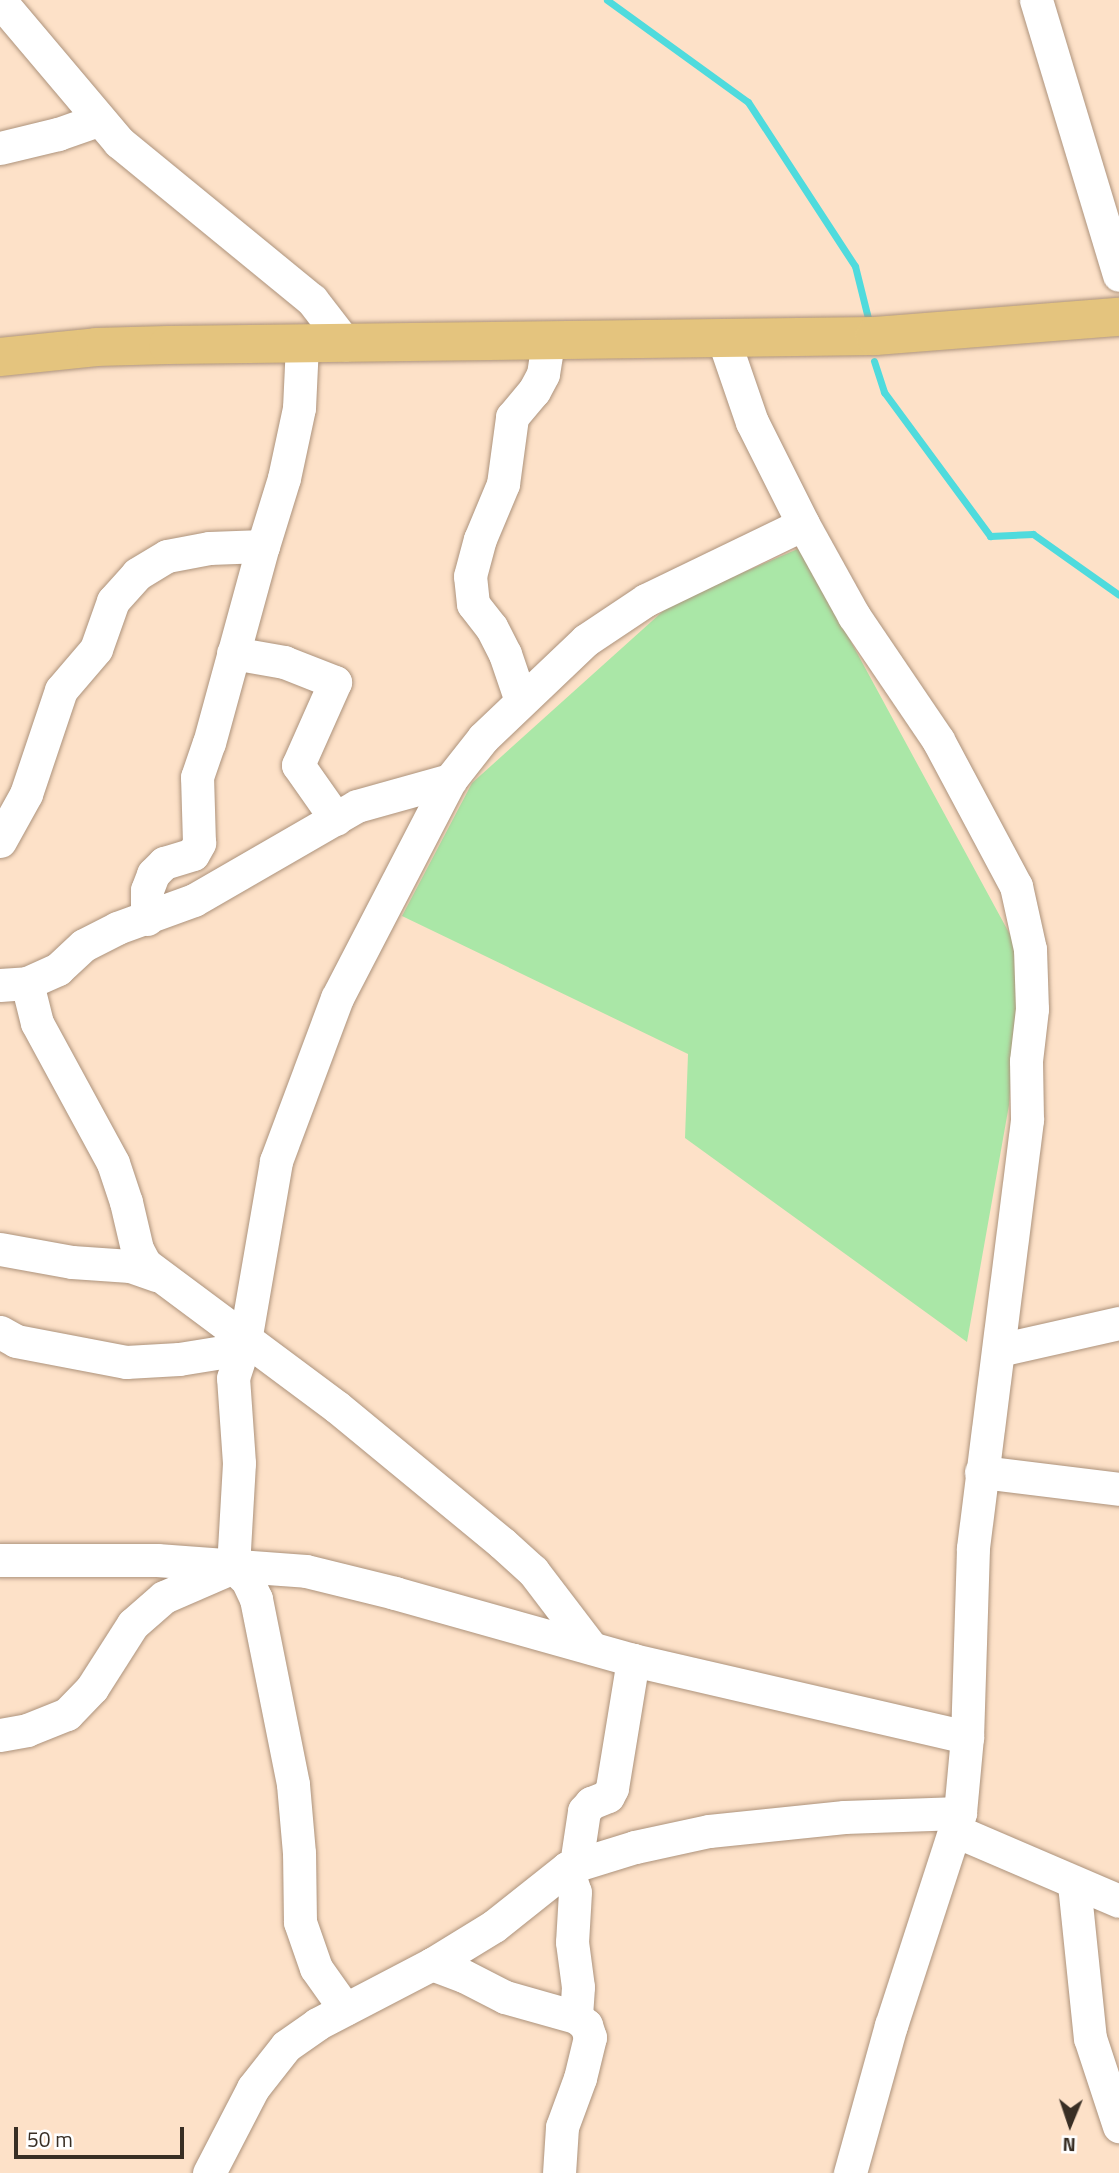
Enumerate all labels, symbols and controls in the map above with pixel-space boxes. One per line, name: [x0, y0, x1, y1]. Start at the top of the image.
north arrow: [1035, 2089, 1105, 2159]
scale bar: [18, 2114, 187, 2158]
text: 50 m: [27, 2123, 73, 2155]
text: N: [1062, 2131, 1076, 2160]

